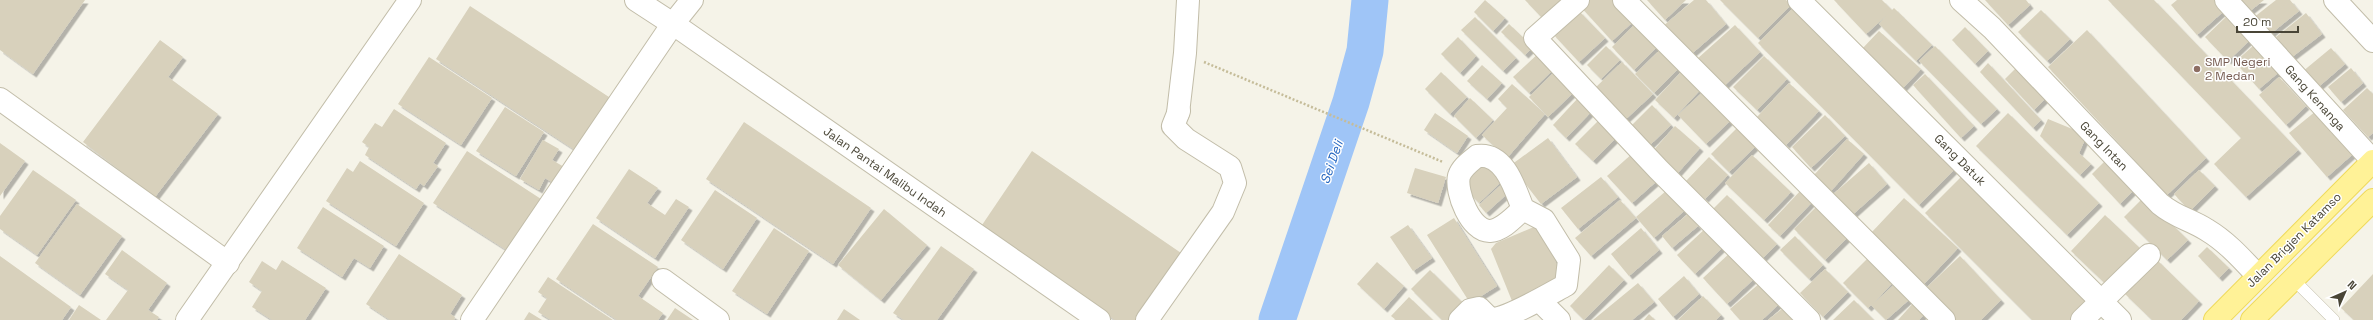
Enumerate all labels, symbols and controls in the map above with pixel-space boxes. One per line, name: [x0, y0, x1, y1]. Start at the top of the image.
scale bar: [2237, 8, 2298, 34]
text: 20 m: [2243, 14, 2271, 30]
place label: SMP Negeri 2 Medan: [2205, 54, 2270, 84]
street label: Gang Kenanga: [2281, 62, 2349, 134]
marker: SMP Negeri 2 Medan: [2192, 64, 2202, 74]
street label: Gang Intan: [2076, 118, 2132, 174]
street label: Jalan Pantai Malibu Indah: [820, 123, 950, 221]
street label: Gang Datuk: [1931, 131, 1990, 190]
water label: Sei Deli: [1316, 136, 1347, 186]
street label: Jalan Brigjen Katamso: [2243, 189, 2345, 291]
north arrow: [2325, 272, 2365, 312]
text: N: [2345, 277, 2360, 292]

